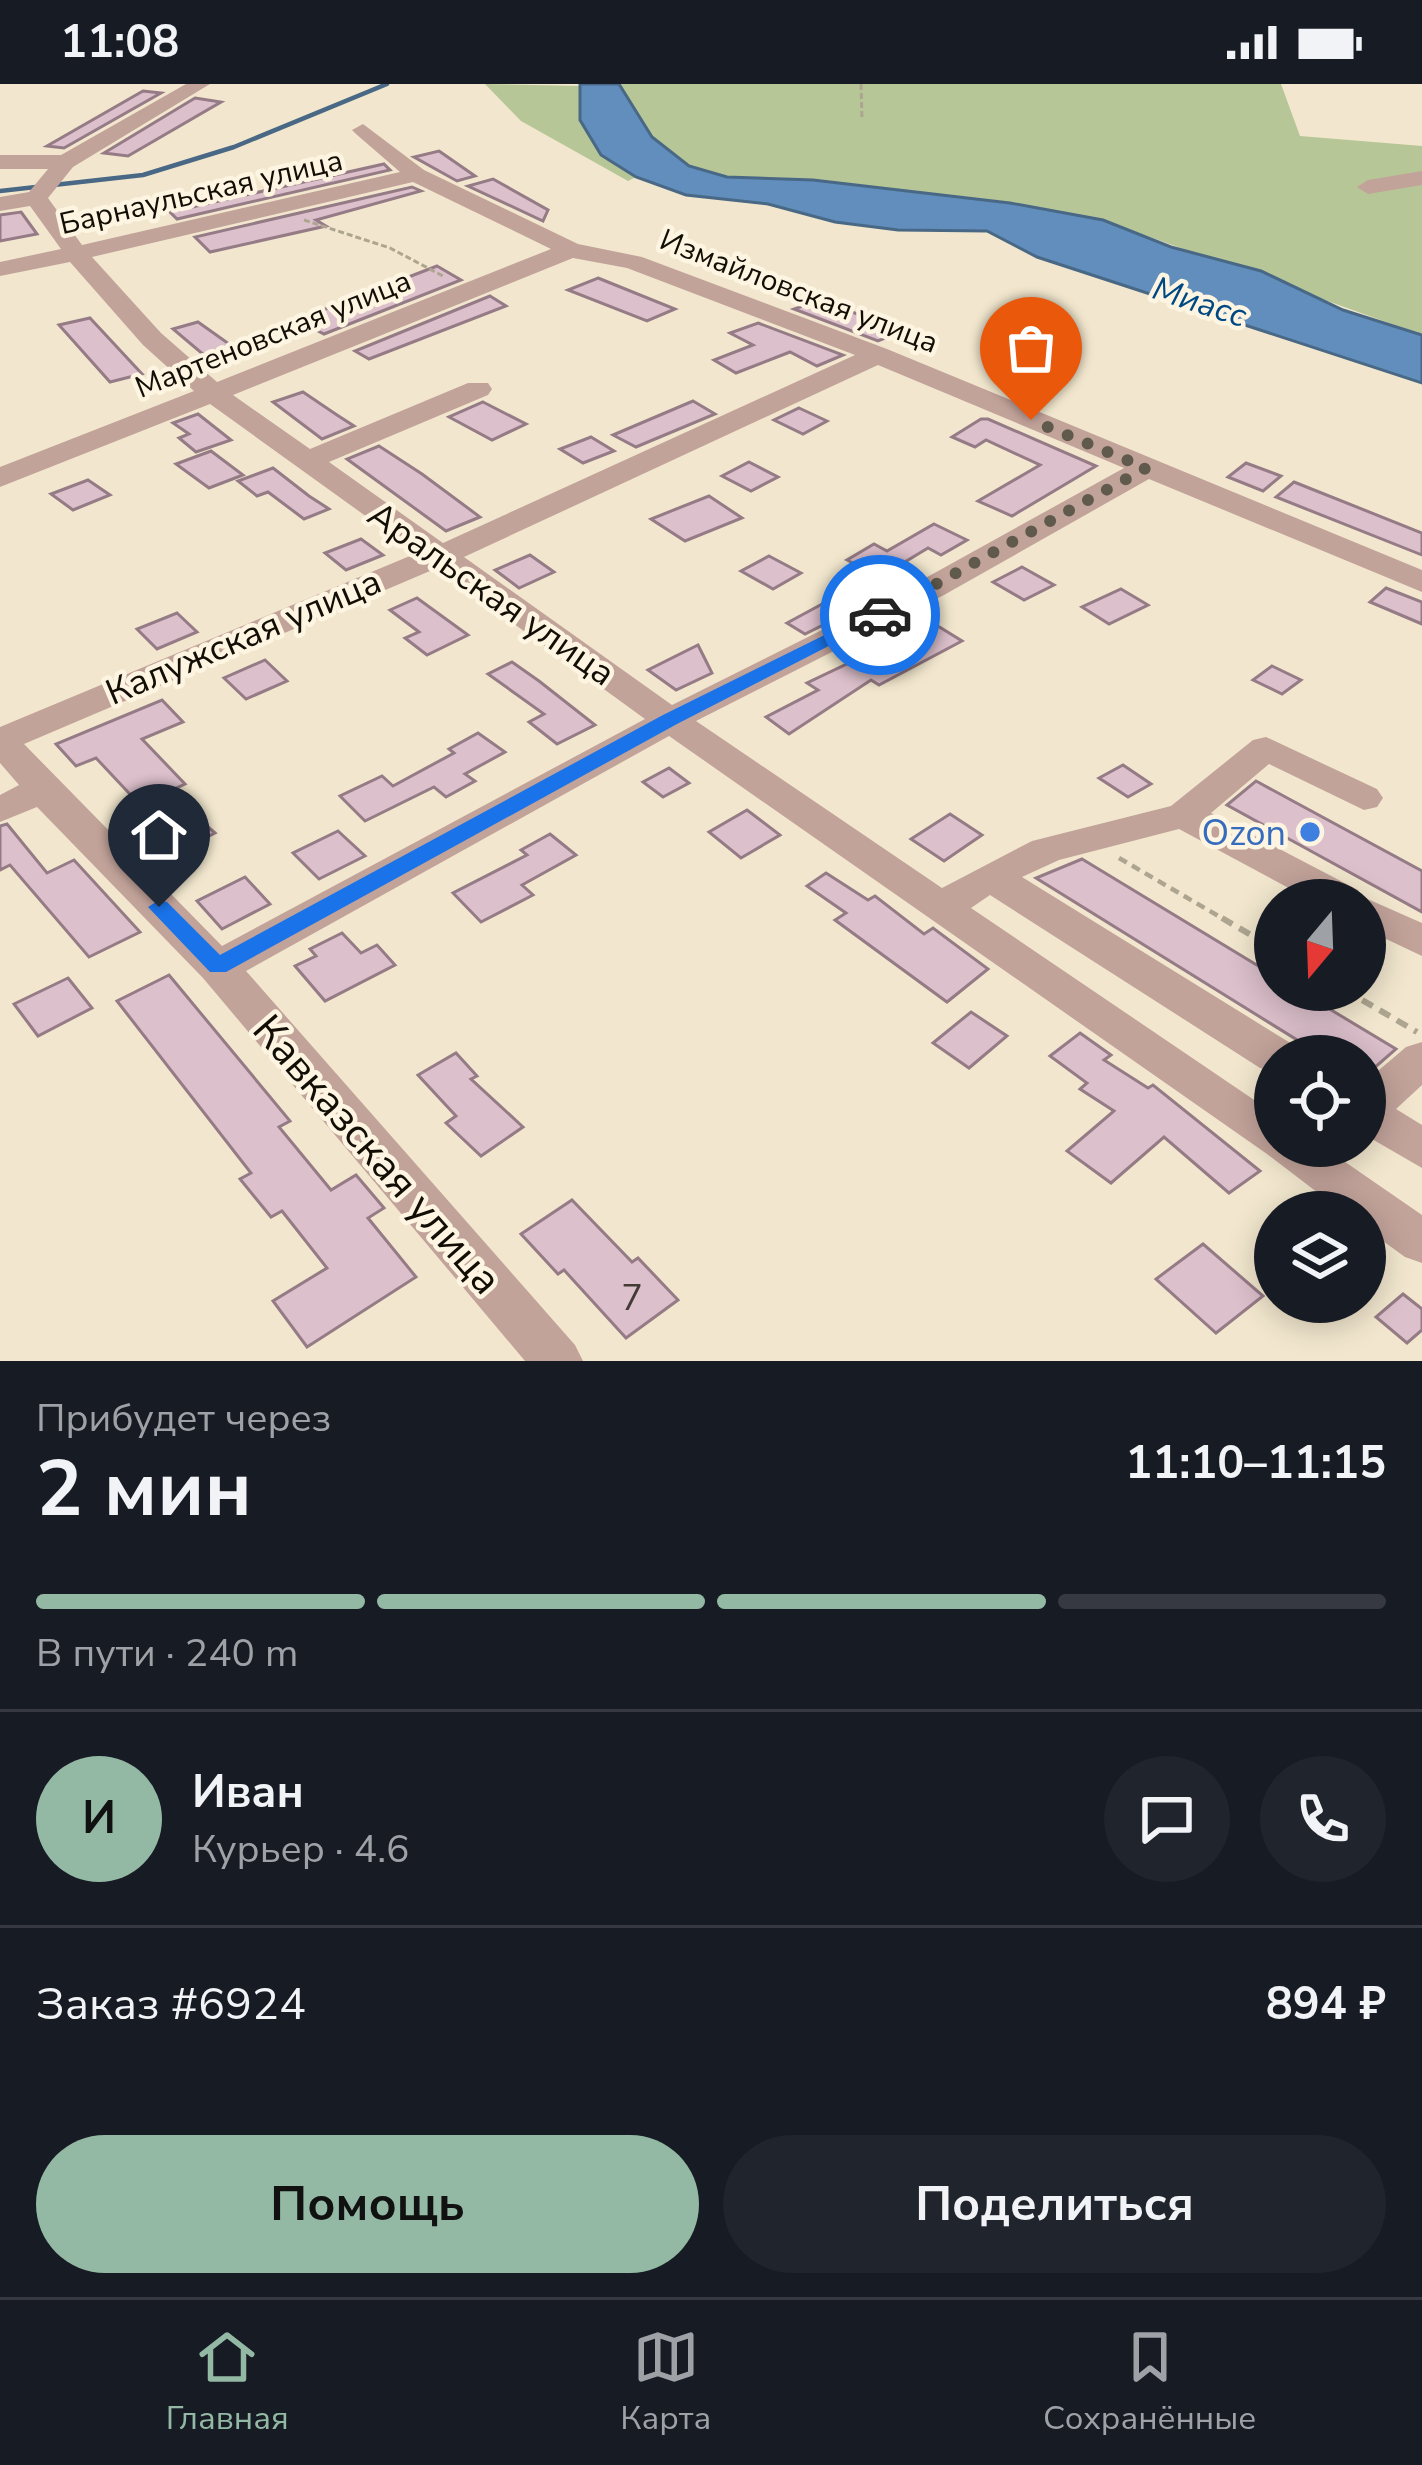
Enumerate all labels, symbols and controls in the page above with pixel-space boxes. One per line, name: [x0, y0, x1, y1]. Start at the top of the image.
text: 11:08: [60, 12, 179, 73]
street label: Барнаульская улица: [56, 140, 347, 245]
street label: Измайловская улица: [654, 219, 944, 363]
street label: Мартеновская улица: [129, 260, 417, 409]
water label: Миасс: [1147, 266, 1253, 339]
pin: [980, 297, 1082, 420]
icon: bag: [998, 315, 1064, 381]
street label: Аральская улица: [358, 491, 625, 698]
courier: [820, 555, 940, 675]
street label: Калужская улица: [98, 557, 389, 718]
icon: car: [847, 582, 913, 648]
pin: [108, 784, 210, 907]
icon: home: [126, 802, 192, 868]
place label: Ozon: [1202, 809, 1286, 858]
marker: Ozon: [1297, 819, 1323, 845]
north arrow: [1254, 879, 1386, 1011]
map controls: [1254, 879, 1386, 1323]
street label: Кавказская улица: [239, 1003, 514, 1307]
button: locate: [1254, 1035, 1386, 1167]
button: layers: [1254, 1191, 1386, 1323]
house number: 7: [621, 1274, 643, 1323]
text: Прибудет через: [36, 1392, 331, 1445]
text: 11:10–11:15: [1125, 1433, 1386, 1494]
text: 2 мин: [36, 1436, 252, 1543]
text: В пути · 240 m: [36, 1627, 298, 1680]
button: chat: [1104, 1756, 1230, 1882]
button: phone: [1260, 1756, 1386, 1882]
text: Иван: [192, 1762, 304, 1823]
text: И: [82, 1788, 116, 1849]
text: Курьер · 4.6: [192, 1823, 409, 1876]
text: Заказ #6924: [36, 1974, 306, 2035]
text: 894 ₽: [1266, 1974, 1386, 2035]
button: Помощь: [36, 2135, 699, 2273]
button: Поделиться: [723, 2135, 1386, 2273]
tab: Главная: [166, 2324, 289, 2441]
tab: Карта: [620, 2324, 711, 2441]
tab: Сохранённые: [1043, 2324, 1256, 2441]

